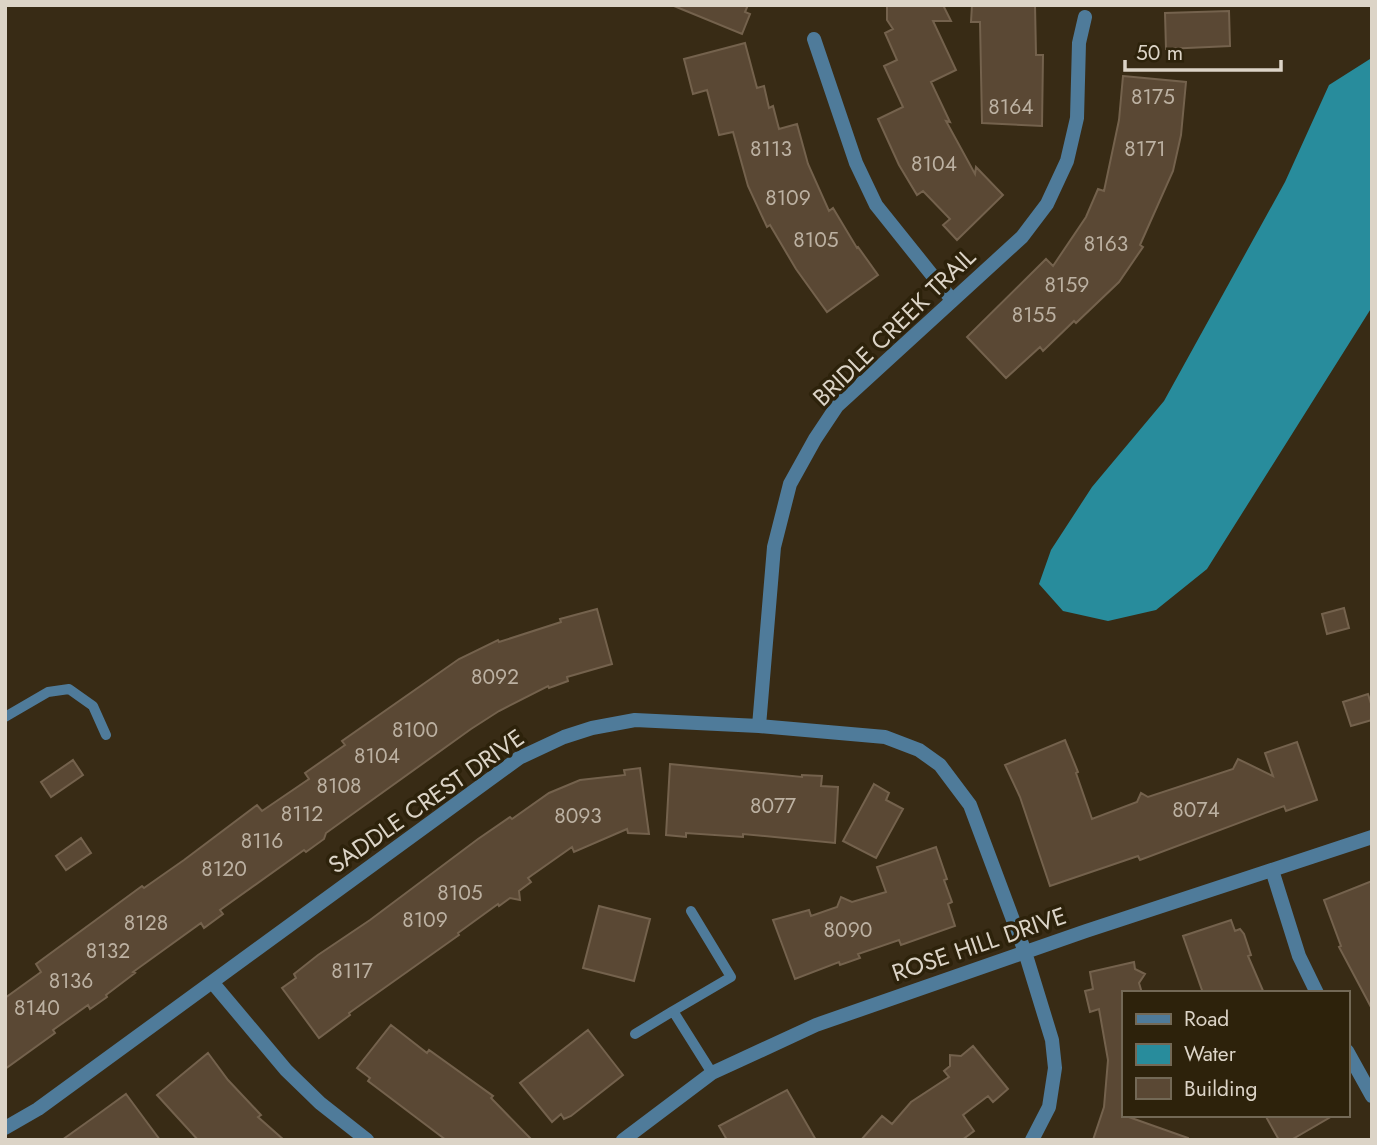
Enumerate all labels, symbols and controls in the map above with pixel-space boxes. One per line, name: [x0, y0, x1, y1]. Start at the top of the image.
scale bar: [1125, 28, 1281, 72]
text: 50 m: [1136, 38, 1183, 68]
house number: 8175: [1131, 82, 1175, 112]
house number: 8164: [988, 92, 1034, 122]
house number: 8113: [750, 134, 792, 164]
house number: 8171: [1124, 134, 1166, 164]
house number: 8104: [911, 149, 957, 179]
house number: 8109: [765, 183, 811, 213]
house number: 8105: [793, 225, 839, 255]
house number: 8163: [1084, 229, 1128, 259]
street label: BRIDLE CREEK TRAIL: [805, 240, 983, 414]
house number: 8159: [1045, 270, 1089, 300]
house number: 8155: [1012, 300, 1056, 330]
house number: 8092: [471, 662, 519, 692]
house number: 8100: [392, 715, 438, 745]
street label: SADDLE CREST DRIVE: [321, 720, 531, 882]
house number: 8104: [354, 741, 400, 771]
house number: 8108: [317, 771, 361, 801]
house number: 8077: [750, 791, 796, 821]
house number: 8074: [1172, 795, 1220, 825]
house number: 8112: [281, 799, 323, 829]
house number: 8093: [554, 801, 602, 831]
house number: 8116: [241, 826, 283, 856]
house number: 8120: [201, 854, 247, 884]
house number: 8105: [437, 878, 483, 908]
street label: ROSE HILL DRIVE: [887, 898, 1071, 990]
house number: 8109: [402, 905, 448, 935]
house number: 8128: [124, 908, 168, 938]
house number: 8090: [824, 915, 872, 945]
house number: 8132: [86, 936, 130, 966]
house number: 8117: [331, 956, 373, 986]
house number: 8136: [49, 966, 93, 996]
legend: [1122, 991, 1349, 1117]
house number: 8140: [14, 993, 60, 1023]
text: Road: [1184, 1004, 1229, 1034]
text: Water: [1184, 1039, 1237, 1069]
text: Building: [1184, 1074, 1257, 1104]

